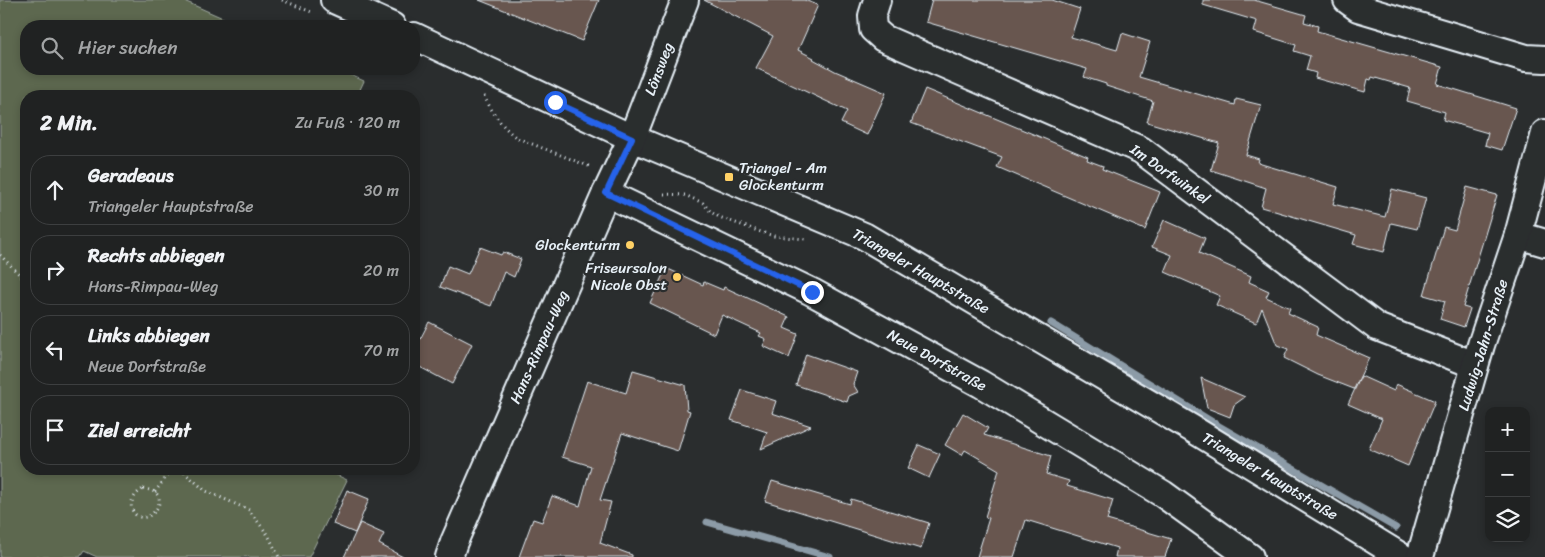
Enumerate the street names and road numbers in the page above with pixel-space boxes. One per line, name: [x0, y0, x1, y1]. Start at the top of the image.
street label: Lönsweg: [637, 38, 681, 99]
street label: Im Dorfwinkel: [1124, 136, 1216, 212]
street label: Triangeler Hauptstraße: [847, 221, 995, 321]
street label: Ludwig-Jahn-Straße: [1451, 276, 1515, 414]
street label: Hans-Rimpau-Weg: [502, 286, 576, 408]
street label: Neue Dorfstraße: [882, 322, 992, 398]
street label: Triangeler Hauptstraße: [1197, 425, 1343, 527]

